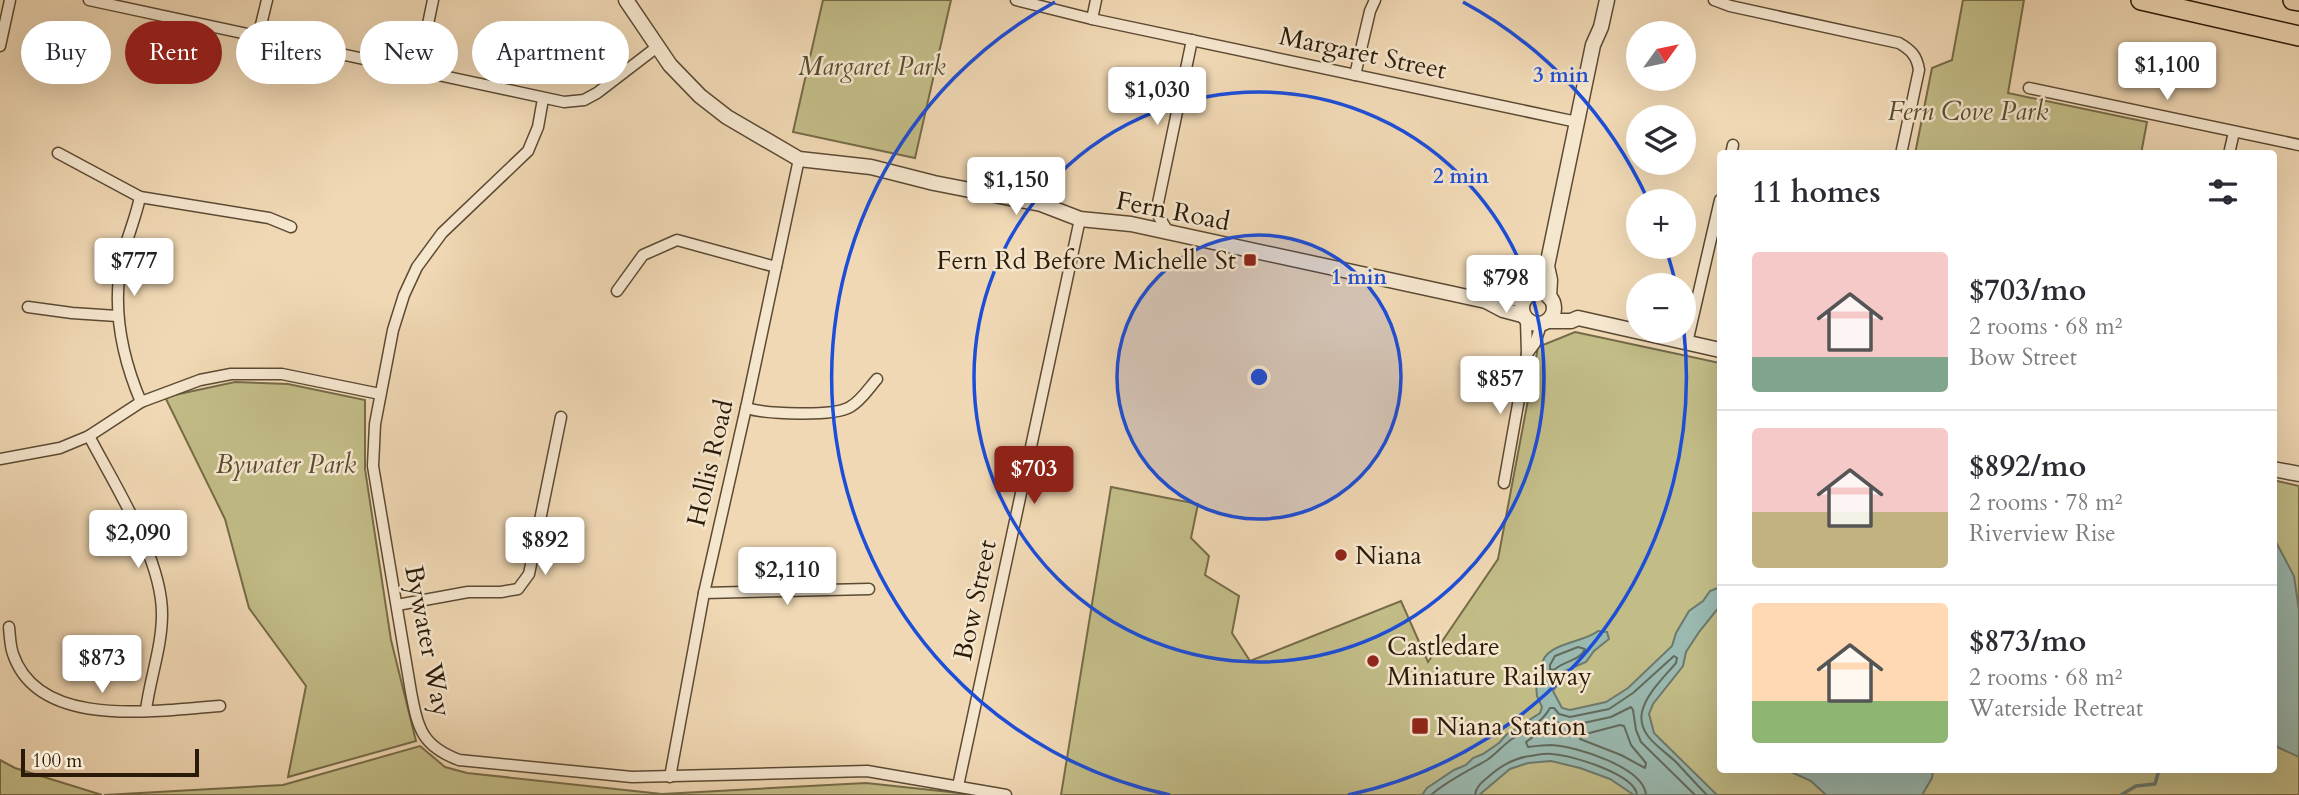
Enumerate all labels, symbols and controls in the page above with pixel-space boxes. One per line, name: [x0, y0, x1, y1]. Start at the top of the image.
street label: Margaret Street: [1276, 18, 1450, 88]
chip: Buy: [21, 21, 111, 84]
chip: Rent: [125, 21, 222, 84]
chip: Filters: [236, 21, 346, 84]
chip: New: [360, 21, 458, 84]
chip: Apartment: [472, 21, 629, 84]
north arrow: [1626, 21, 1696, 91]
map controls: [1626, 21, 1696, 343]
pin: $1,100: [2110, 42, 2224, 102]
park label: Margaret Park: [798, 49, 946, 84]
text: $1,100: [2134, 49, 2200, 80]
text: 3 min: [1533, 61, 1589, 90]
pin: $1,030: [1100, 68, 1214, 127]
text: $1,030: [1124, 74, 1190, 105]
park label: Fern Cove Park: [1888, 94, 2048, 129]
button: layers: [1626, 105, 1696, 175]
pin: $1,150: [959, 158, 1073, 217]
text: 2 min: [1433, 162, 1489, 191]
text: $1,150: [983, 164, 1049, 195]
text: 11 homes: [1752, 172, 1881, 213]
icon: filters: [2204, 173, 2242, 211]
street label: Fern Road: [1113, 183, 1233, 239]
button: +: [1626, 189, 1696, 259]
pin: $777: [93, 238, 175, 298]
place label: Fern Rd Before Michelle St: [937, 243, 1236, 278]
text: $777: [110, 245, 158, 276]
marker: Fern Rd Before Michelle St: [1242, 252, 1258, 268]
pin: $798: [1465, 256, 1547, 315]
text: $798: [1482, 262, 1530, 293]
text: 1 min: [1331, 263, 1387, 292]
text: $703/mo: [1969, 270, 2086, 311]
button: −: [1626, 273, 1696, 343]
icon: home: [1808, 280, 1892, 364]
text: 2 rooms · 68 m²: [1969, 311, 2122, 342]
text: Bow Street: [1969, 342, 2077, 373]
pin: $857: [1459, 356, 1541, 416]
text: $857: [1476, 363, 1524, 394]
centre of rings: [1247, 365, 1271, 389]
street label: Hollis Road: [678, 396, 742, 530]
text: $892/mo: [1969, 446, 2086, 487]
park label: Bywater Park: [216, 447, 356, 482]
pin: $703: [993, 447, 1075, 506]
text: $703: [1010, 453, 1058, 484]
icon: home: [1808, 456, 1892, 540]
text: 2 rooms · 78 m²: [1969, 487, 2122, 518]
pin: $2,090: [81, 510, 195, 570]
text: $2,090: [105, 517, 171, 548]
pin: $892: [504, 518, 586, 577]
text: Riverview Rise: [1969, 518, 2116, 549]
text: $892: [521, 524, 569, 555]
street label: Bow Street: [945, 537, 1005, 663]
place label: Niana: [1355, 538, 1422, 573]
marker: Niana: [1333, 547, 1349, 563]
pin: $2,110: [730, 548, 844, 607]
text: $2,110: [754, 554, 820, 585]
street label: Bywater Way: [396, 562, 460, 720]
text: $873/mo: [1969, 621, 2086, 662]
place label: Castledare Miniature Railway: [1387, 629, 1592, 694]
icon: home: [1808, 631, 1892, 715]
pin: $873: [61, 636, 143, 695]
text: $873: [78, 642, 126, 673]
marker: Castledare Miniature Railway: [1365, 653, 1381, 669]
text: 2 rooms · 68 m²: [1969, 662, 2122, 693]
text: Waterside Retreat: [1969, 693, 2143, 724]
place label: Niana Station: [1436, 709, 1587, 744]
marker: Niana Station: [1410, 716, 1430, 736]
scale bar: [21, 746, 200, 778]
text: 100 m: [32, 748, 82, 774]

